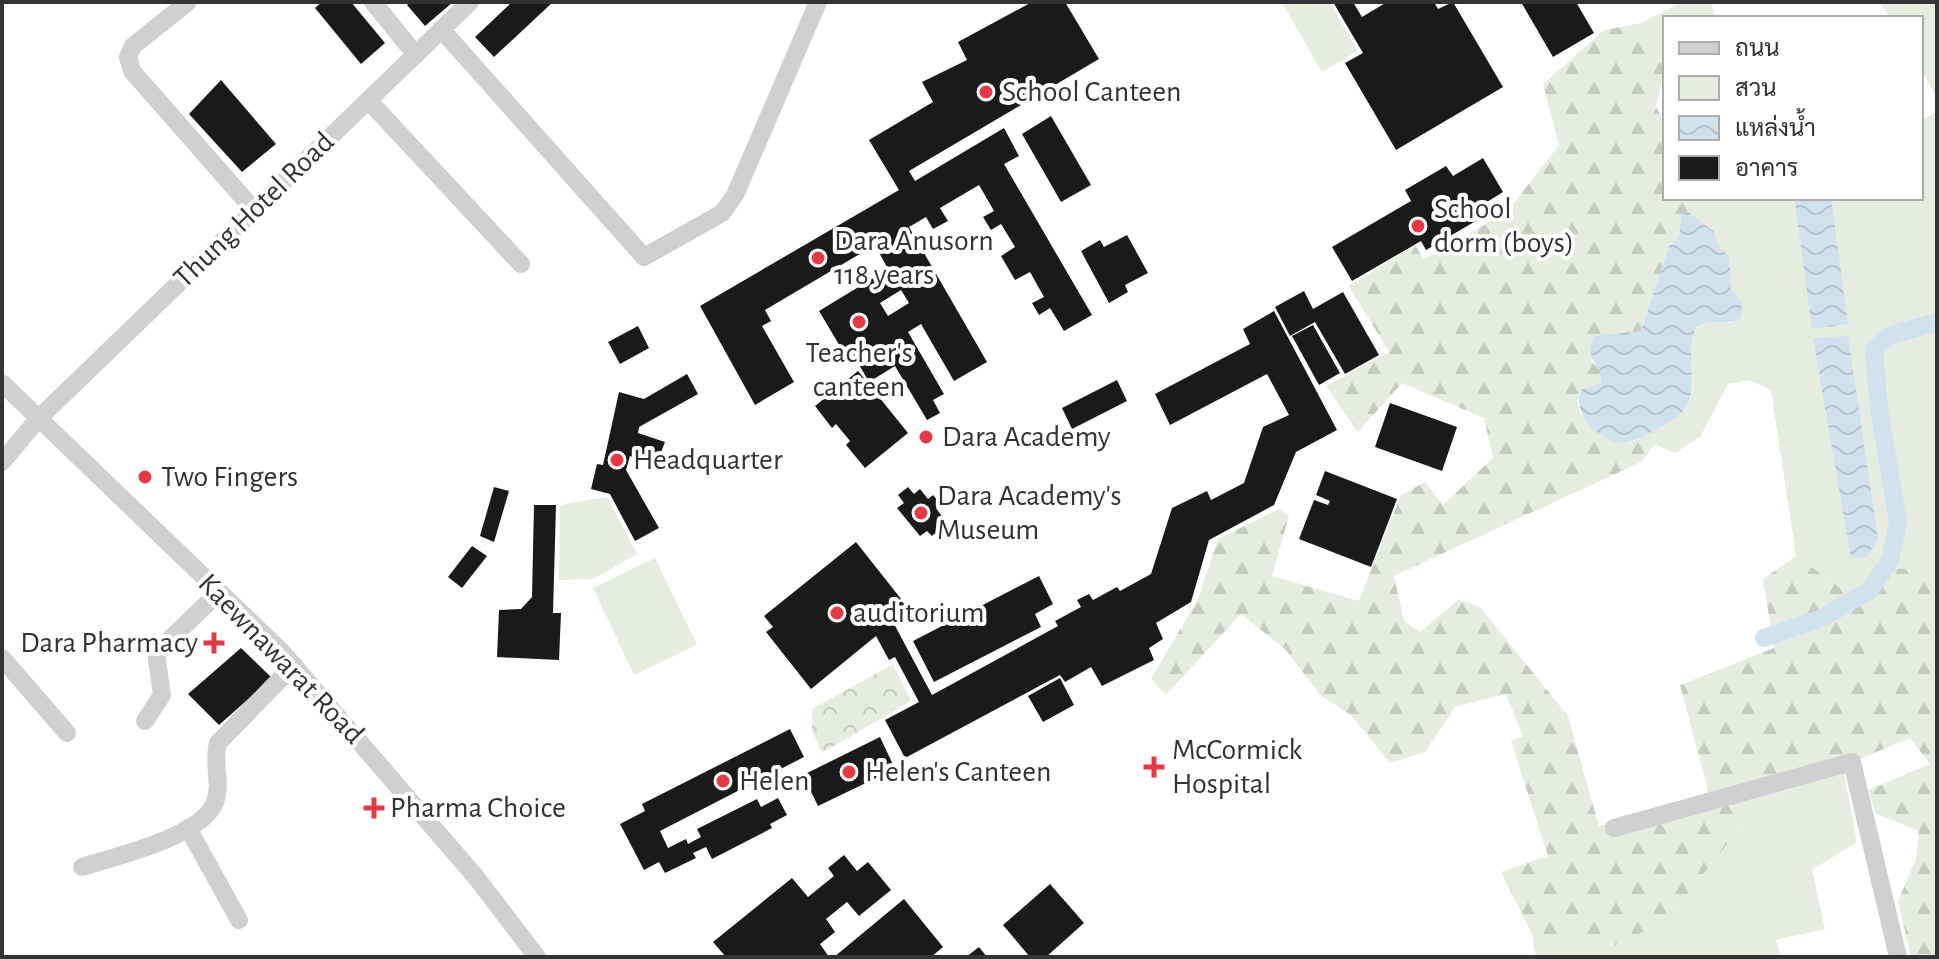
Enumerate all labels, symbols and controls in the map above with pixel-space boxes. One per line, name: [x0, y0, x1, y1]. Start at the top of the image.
legend: [1663, 16, 1923, 200]
text: ถนน: [1735, 37, 1780, 61]
place label: School Canteen: [1002, 77, 1181, 107]
text: สวน: [1735, 77, 1777, 101]
marker: School Canteen: [977, 83, 995, 101]
text: แหล่งน้ำ: [1735, 108, 1816, 141]
street label: Thung Hotel Road: [168, 126, 340, 294]
text: อาคาร: [1735, 157, 1798, 181]
place label: School dorm (boys): [1434, 194, 1574, 258]
marker: School dorm (boys): [1409, 217, 1427, 235]
place label: Dara Anusorn 118 years: [834, 226, 994, 290]
marker: Dara Anusorn 118 years: [809, 249, 827, 267]
marker: Teacher's canteen: [850, 313, 868, 331]
place label: Teacher's canteen: [805, 338, 913, 402]
place label: Dara Academy: [942, 422, 1111, 452]
marker: Dara Academy: [917, 428, 935, 446]
place label: Headquarter: [633, 445, 783, 475]
marker: Headquarter: [608, 451, 626, 469]
place label: Two Fingers: [161, 462, 298, 492]
marker: Two Fingers: [136, 468, 154, 486]
place label: Dara Academy's Museum: [937, 481, 1122, 545]
marker: Dara Academy's Museum: [912, 504, 930, 522]
street label: Kaewnawarat Road: [193, 568, 369, 750]
place label: auditorium: [853, 598, 984, 628]
marker: auditorium: [828, 604, 846, 622]
place label: Dara Pharmacy: [20, 628, 198, 658]
marker: Dara Pharmacy: [205, 634, 223, 652]
place label: McCormick Hospital: [1172, 735, 1303, 799]
marker: McCormick Hospital: [1143, 756, 1165, 778]
place label: Helen's Canteen: [865, 757, 1052, 787]
marker: Helen's Canteen: [840, 763, 858, 781]
place label: Helen: [739, 766, 809, 796]
marker: Helen: [714, 772, 732, 790]
place label: Pharma Choice: [390, 793, 566, 823]
marker: Pharma Choice: [365, 799, 383, 817]

